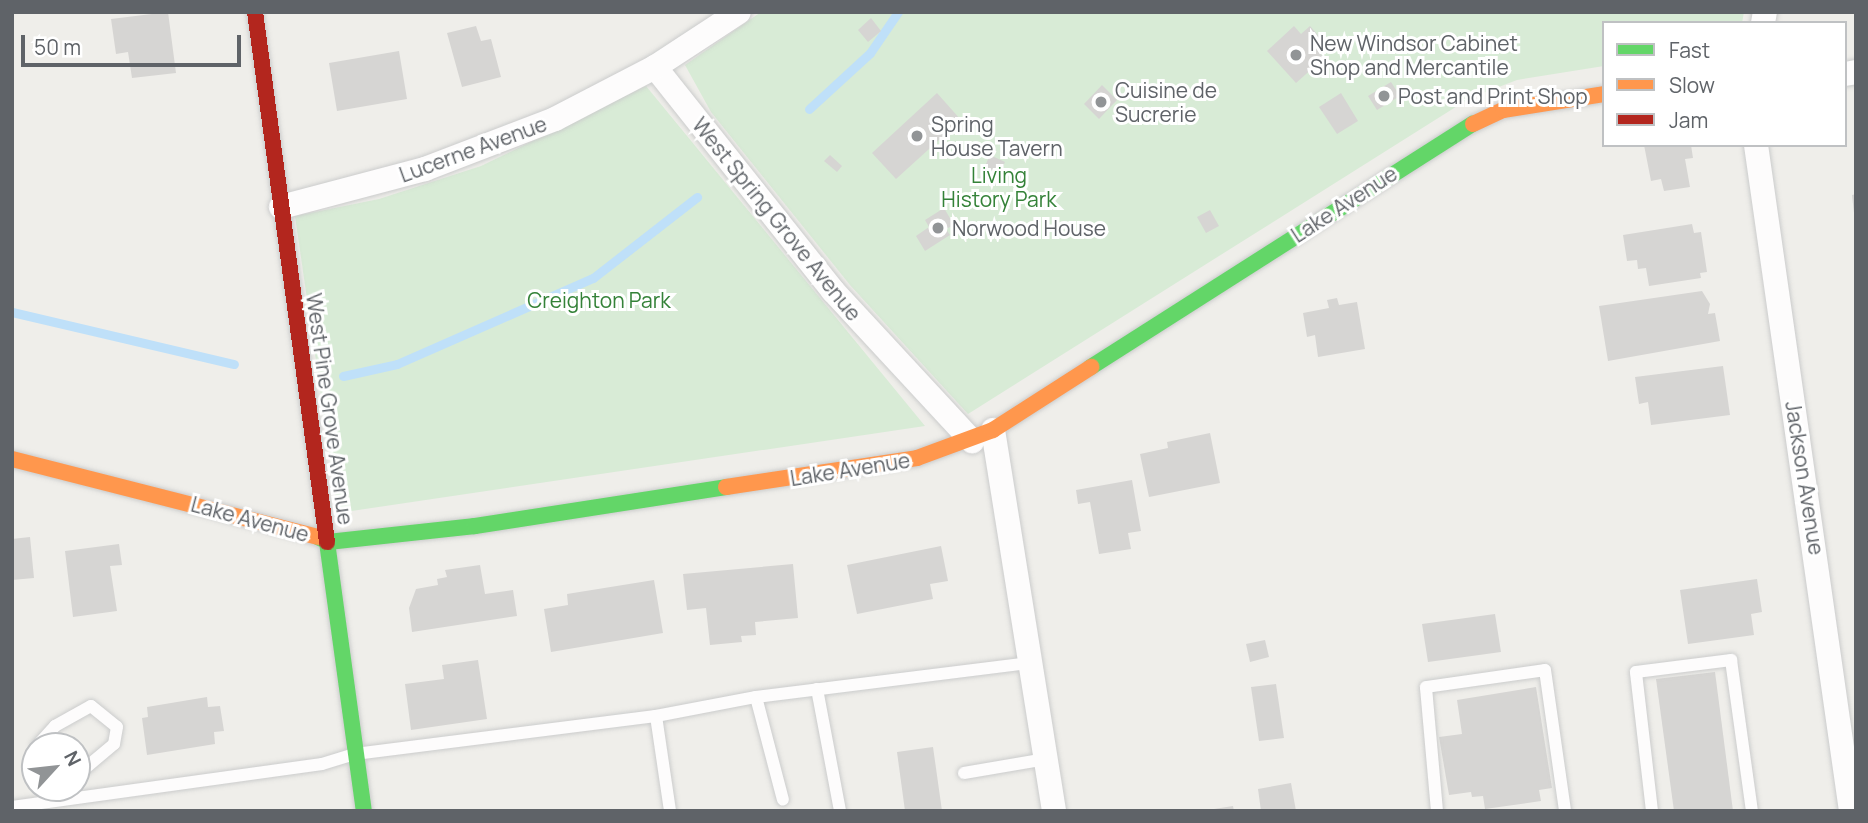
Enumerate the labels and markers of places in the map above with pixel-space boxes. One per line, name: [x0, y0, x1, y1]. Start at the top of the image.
place label: New Windsor Cabinet Shop and Mercantile: [1310, 30, 1518, 80]
marker: New Windsor Cabinet Shop and Mercantile: [1288, 47, 1304, 63]
place label: Cuisine de Sucrerie: [1115, 77, 1217, 127]
place label: Post and Print Shop: [1398, 83, 1588, 109]
marker: Post and Print Shop: [1376, 88, 1392, 104]
marker: Cuisine de Sucrerie: [1093, 94, 1109, 110]
place label: Spring House Tavern: [931, 111, 1063, 161]
marker: Spring House Tavern: [909, 128, 925, 144]
place label: Norwood House: [952, 215, 1106, 241]
marker: Norwood House: [930, 220, 946, 236]

